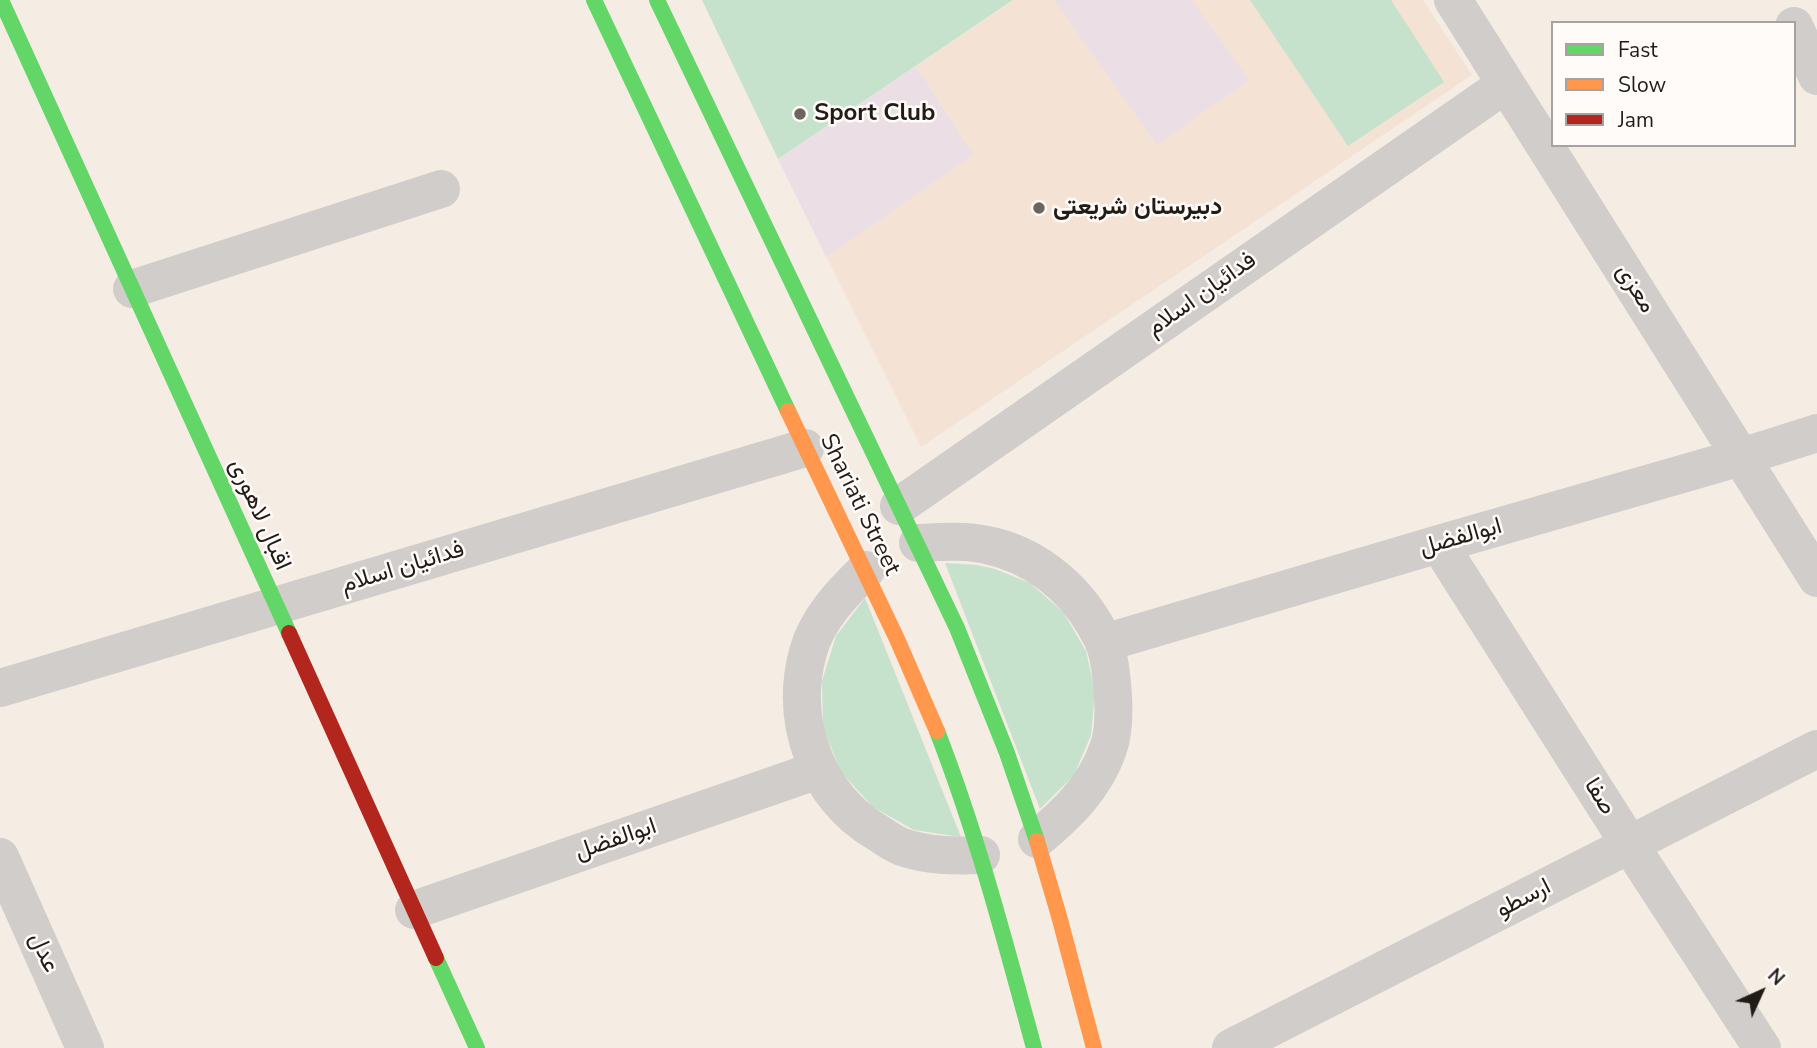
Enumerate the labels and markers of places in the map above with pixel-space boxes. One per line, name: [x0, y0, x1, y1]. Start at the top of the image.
place label: Sport Club: [814, 100, 935, 128]
marker: Sport Club: [792, 106, 808, 122]
place label: دبیرستان شریعتی: [1053, 194, 1222, 222]
marker: دبیرستان شریعتی: [1031, 200, 1047, 216]

